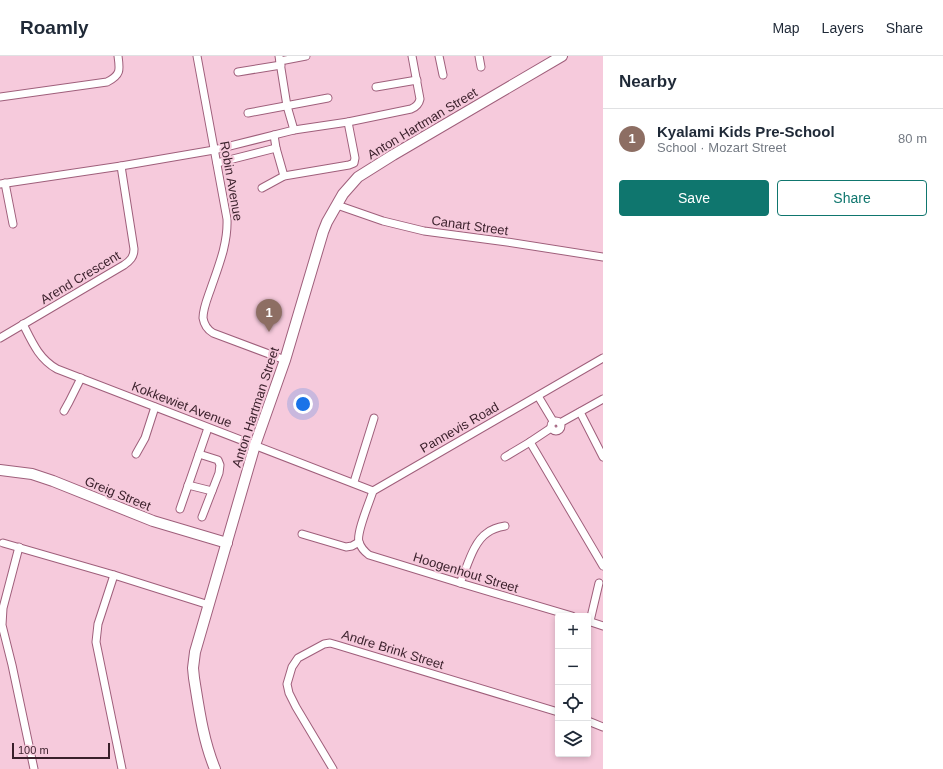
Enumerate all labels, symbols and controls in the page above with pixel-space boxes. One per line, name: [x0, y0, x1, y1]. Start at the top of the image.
text: Roamly: [20, 17, 89, 38]
text: Map: [772, 20, 800, 36]
text: Layers: [822, 20, 864, 36]
text: Share: [886, 20, 923, 36]
text: Nearby: [619, 72, 677, 91]
street label: Anton Hartman Street: [365, 84, 480, 162]
text: Kyalami Kids Pre-School: [657, 123, 835, 140]
text: 1: [628, 131, 636, 146]
text: 80 m: [898, 131, 927, 146]
street label: Robin Avenue: [217, 140, 246, 222]
text: School · Mozart Street: [657, 140, 786, 155]
button: Save: [619, 180, 769, 216]
button: Share: [777, 180, 927, 216]
street label: Canart Street: [431, 213, 510, 238]
street label: Arend Crescent: [38, 248, 123, 307]
pin: 1: [256, 299, 282, 332]
street label: Anton Hartman Street: [229, 345, 282, 469]
street label: Kokkewiet Avenue: [130, 378, 234, 430]
your location: [293, 394, 313, 414]
street label: Pannevis Road: [417, 399, 501, 456]
street label: Greig Street: [83, 473, 153, 514]
street label: Hoogenhout Street: [411, 549, 521, 596]
map controls: [555, 613, 591, 757]
button: +: [555, 613, 591, 649]
street label: Andre Brink Street: [340, 627, 446, 672]
button: −: [555, 649, 591, 685]
button: locate: [555, 685, 591, 721]
button: layers: [555, 721, 591, 757]
scale bar: [12, 741, 110, 760]
text: 100 m: [18, 744, 49, 756]

